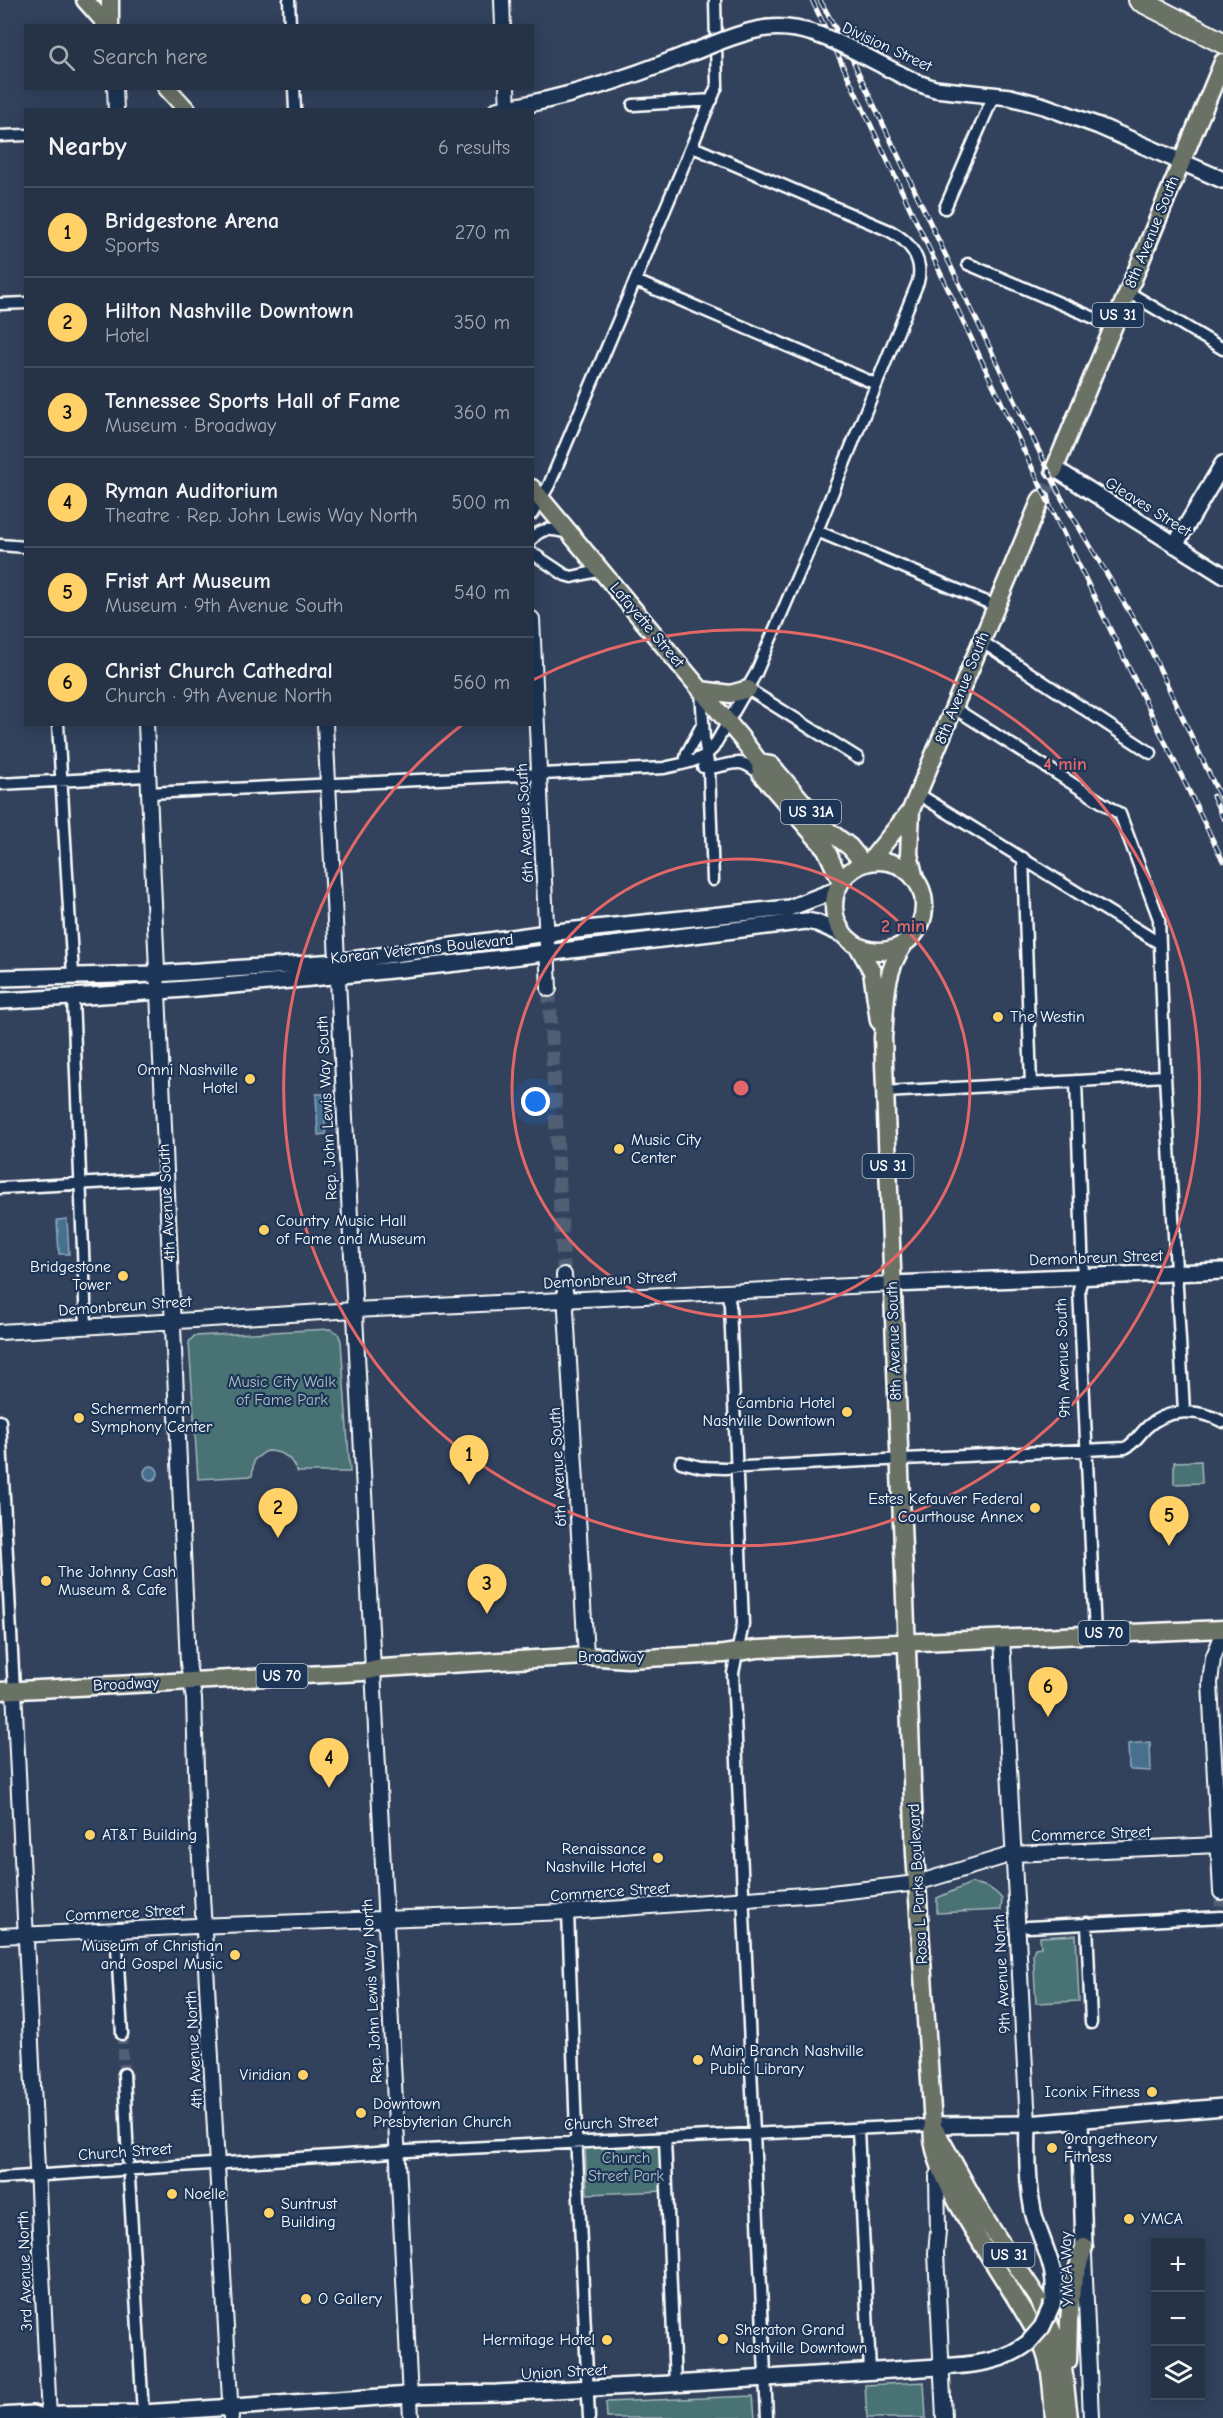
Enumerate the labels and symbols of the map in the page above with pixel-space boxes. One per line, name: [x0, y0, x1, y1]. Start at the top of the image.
street label: Division Street: [839, 18, 935, 76]
street label: 8th Avenue South: [1121, 173, 1183, 291]
road number: US 31: [1092, 303, 1144, 327]
street label: Gleaves Street: [1102, 473, 1195, 541]
street label: Lafayette Street: [606, 579, 688, 671]
street label: 8th Avenue South: [931, 629, 993, 747]
text: 4 min: [1043, 754, 1087, 775]
street label: 6th Avenue South: [513, 763, 537, 883]
road number: US 31A: [781, 800, 841, 824]
text: 2 min: [881, 916, 925, 937]
street label: Korean Veterans Boulevard: [330, 930, 514, 968]
place label: The Westin: [1010, 1008, 1085, 1026]
marker: The Westin: [991, 1010, 1005, 1024]
street label: Rep. John Lewis Way South: [313, 1015, 341, 1201]
place label: Omni Nashville Hotel: [137, 1061, 238, 1097]
marker: Omni Nashville Hotel: [243, 1072, 257, 1086]
centre of rings: [731, 1078, 751, 1098]
your location: [521, 1087, 550, 1116]
place label: Music City Center: [631, 1131, 702, 1167]
marker: Music City Center: [612, 1142, 626, 1156]
street label: 4th Avenue South: [155, 1143, 179, 1263]
road number: US 31: [862, 1154, 914, 1178]
place label: Country Music Hall of Fame and Museum: [276, 1212, 426, 1248]
marker: Country Music Hall of Fame and Museum: [257, 1223, 271, 1237]
street label: Demonbreun Street: [1029, 1247, 1164, 1269]
place label: Bridgestone Tower: [30, 1258, 112, 1294]
street label: Demonbreun Street: [543, 1267, 678, 1292]
marker: Bridgestone Tower: [116, 1269, 130, 1283]
street label: 8th Avenue South: [883, 1281, 905, 1401]
street label: Demonbreun Street: [58, 1292, 193, 1320]
street label: 9th Avenue South: [1052, 1298, 1074, 1418]
park label: Music City Walk of Fame Park: [228, 1373, 336, 1409]
place label: Cambria Hotel Nashville Downtown: [703, 1394, 835, 1430]
place label: Schermerhorn Symphony Center: [91, 1400, 213, 1436]
marker: Cambria Hotel Nashville Downtown: [840, 1405, 854, 1419]
street label: 6th Avenue South: [546, 1407, 570, 1527]
marker: Schermerhorn Symphony Center: [72, 1411, 86, 1425]
pin: 1: [450, 1436, 488, 1485]
pin: 2: [258, 1488, 298, 1538]
place label: Estes Kefauver Federal Courthouse Annex: [868, 1490, 1023, 1526]
pin: 5: [1150, 1496, 1188, 1546]
marker: Estes Kefauver Federal Courthouse Annex: [1028, 1501, 1042, 1515]
place label: The Johnny Cash Museum & Cafe: [58, 1563, 176, 1599]
pin: 3: [468, 1564, 506, 1614]
marker: The Johnny Cash Museum & Cafe: [39, 1574, 53, 1588]
road number: US 70: [1078, 1621, 1130, 1645]
street label: Broadway: [578, 1648, 645, 1666]
road number: US 70: [256, 1664, 308, 1688]
pin: 6: [1028, 1668, 1068, 1717]
street label: Broadway: [93, 1673, 160, 1695]
pin: 4: [310, 1738, 348, 1788]
street label: Rosa L Parks Boulevard: [905, 1803, 931, 1965]
street label: Commerce Street: [1031, 1823, 1152, 1845]
place label: AT&T Building: [102, 1826, 197, 1844]
marker: AT&T Building: [83, 1828, 97, 1842]
place label: Renaissance Nashville Hotel: [546, 1840, 646, 1876]
marker: Renaissance Nashville Hotel: [651, 1851, 665, 1865]
street label: Commerce Street: [550, 1879, 671, 1905]
street label: Rep. John Lewis Way North: [358, 1898, 386, 2084]
street label: Commerce Street: [65, 1901, 186, 1925]
street label: 9th Avenue North: [990, 1914, 1014, 2034]
place label: Museum of Christian and Gospel Music: [81, 1937, 223, 1973]
marker: Museum of Christian and Gospel Music: [228, 1948, 242, 1962]
street label: 4th Avenue North: [182, 1990, 206, 2110]
place label: Main Branch Nashville Public Library: [710, 2042, 864, 2078]
marker: Main Branch Nashville Public Library: [691, 2053, 705, 2067]
place label: Viridian: [240, 2066, 291, 2084]
marker: Viridian: [296, 2068, 310, 2082]
place label: Iconix Fitness: [1045, 2083, 1140, 2101]
marker: Iconix Fitness: [1145, 2085, 1159, 2099]
place label: Downtown Presbyterian Church: [373, 2095, 512, 2131]
marker: Downtown Presbyterian Church: [354, 2106, 368, 2120]
street label: Church Street: [564, 2112, 659, 2134]
place label: Orangetheory Fitness: [1064, 2130, 1158, 2166]
street label: Church Street: [77, 2140, 173, 2164]
marker: Orangetheory Fitness: [1045, 2141, 1059, 2155]
park label: Church Street Park: [588, 2149, 664, 2185]
place label: Noelle: [184, 2185, 226, 2203]
marker: Noelle: [165, 2187, 179, 2201]
place label: Suntrust Building: [281, 2195, 338, 2231]
marker: Suntrust Building: [262, 2206, 276, 2220]
place label: YMCA: [1141, 2210, 1183, 2228]
street label: 3rd Avenue North: [14, 2211, 36, 2331]
marker: YMCA: [1122, 2212, 1136, 2226]
street label: YMCA Way: [1057, 2230, 1077, 2307]
road number: US 31: [984, 2243, 1034, 2267]
place label: O Gallery: [318, 2290, 383, 2308]
marker: O Gallery: [299, 2292, 313, 2306]
place label: Sheraton Grand Nashville Downtown: [735, 2321, 867, 2357]
place label: Hermitage Hotel: [482, 2331, 595, 2349]
marker: Sheraton Grand Nashville Downtown: [716, 2332, 730, 2346]
marker: Hermitage Hotel: [600, 2333, 614, 2347]
street label: Union Street: [520, 2361, 608, 2383]

